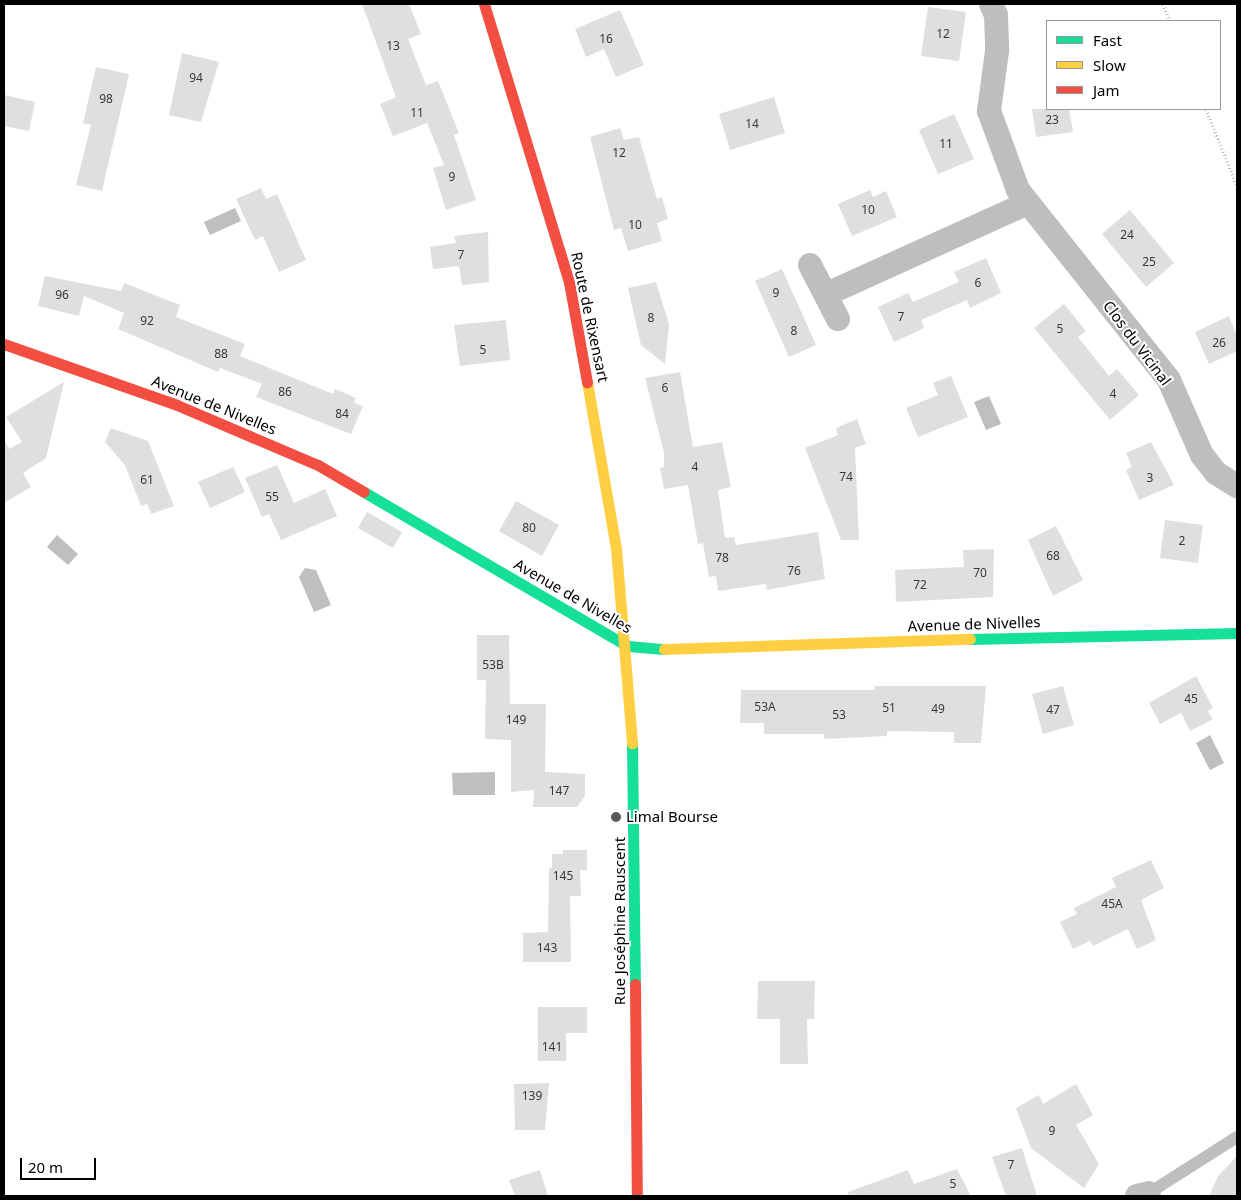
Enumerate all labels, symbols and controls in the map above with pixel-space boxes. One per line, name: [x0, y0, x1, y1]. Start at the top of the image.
legend: [1046, 20, 1221, 110]
house number: 12: [936, 27, 950, 41]
text: Fast: [1093, 30, 1122, 50]
house number: 16: [599, 32, 613, 46]
house number: 13: [386, 39, 400, 53]
text: Slow: [1093, 55, 1126, 75]
house number: 94: [189, 71, 203, 85]
text: Jam: [1093, 80, 1120, 100]
house number: 98: [99, 92, 113, 106]
house number: 11: [410, 106, 424, 120]
house number: 23: [1045, 113, 1059, 127]
house number: 14: [745, 117, 759, 131]
house number: 11: [939, 137, 953, 151]
house number: 12: [612, 146, 626, 160]
house number: 9: [449, 170, 455, 184]
house number: 10: [861, 203, 875, 217]
house number: 10: [628, 218, 642, 232]
house number: 24: [1120, 228, 1134, 242]
house number: 7: [458, 248, 464, 262]
street label: Route de Rixensart: [567, 250, 613, 384]
house number: 25: [1142, 255, 1156, 269]
house number: 6: [975, 276, 981, 290]
house number: 9: [773, 286, 779, 300]
house number: 96: [55, 288, 69, 302]
street label: Clos du Vicinal: [1099, 297, 1175, 389]
house number: 7: [898, 310, 904, 324]
house number: 8: [648, 311, 654, 325]
house number: 92: [140, 314, 154, 328]
house number: 5: [1057, 322, 1063, 336]
house number: 8: [791, 324, 797, 338]
house number: 26: [1212, 336, 1226, 350]
house number: 5: [480, 343, 486, 357]
house number: 88: [214, 347, 228, 361]
street label: Avenue de Nivelles: [149, 372, 279, 438]
house number: 6: [662, 381, 668, 395]
house number: 86: [278, 385, 292, 399]
house number: 4: [1110, 387, 1116, 401]
house number: 84: [335, 407, 349, 421]
house number: 4: [692, 460, 698, 474]
house number: 74: [839, 470, 853, 484]
house number: 3: [1147, 471, 1153, 485]
house number: 61: [140, 473, 154, 487]
house number: 55: [265, 490, 279, 504]
house number: 80: [522, 521, 536, 535]
house number: 2: [1179, 534, 1185, 548]
house number: 68: [1046, 549, 1060, 563]
house number: 78: [715, 551, 729, 565]
street label: Avenue de Nivelles: [511, 555, 635, 637]
house number: 76: [787, 564, 801, 578]
house number: 70: [973, 566, 987, 580]
house number: 72: [913, 578, 927, 592]
street label: Avenue de Nivelles: [907, 613, 1041, 635]
house number: 53B: [482, 658, 504, 672]
house number: 45: [1184, 692, 1198, 706]
house number: 53A: [754, 700, 776, 714]
house number: 51: [882, 701, 896, 715]
house number: 49: [931, 702, 945, 716]
house number: 47: [1046, 703, 1060, 717]
house number: 53: [832, 708, 846, 722]
house number: 149: [506, 713, 526, 727]
house number: 147: [549, 784, 569, 798]
place label: Limal Bourse: [626, 808, 718, 826]
marker: Limal Bourse: [610, 811, 622, 823]
street label: Rue Joséphine Rauscent: [611, 837, 629, 1005]
house number: 145: [553, 869, 573, 883]
house number: 45A: [1101, 897, 1123, 911]
house number: 143: [537, 941, 557, 955]
house number: 141: [542, 1040, 562, 1054]
house number: 139: [522, 1089, 542, 1103]
house number: 9: [1049, 1124, 1055, 1138]
scale bar: [22, 1148, 99, 1180]
text: 20 m: [28, 1157, 63, 1177]
house number: 7: [1008, 1158, 1014, 1172]
house number: 5: [950, 1177, 956, 1191]

